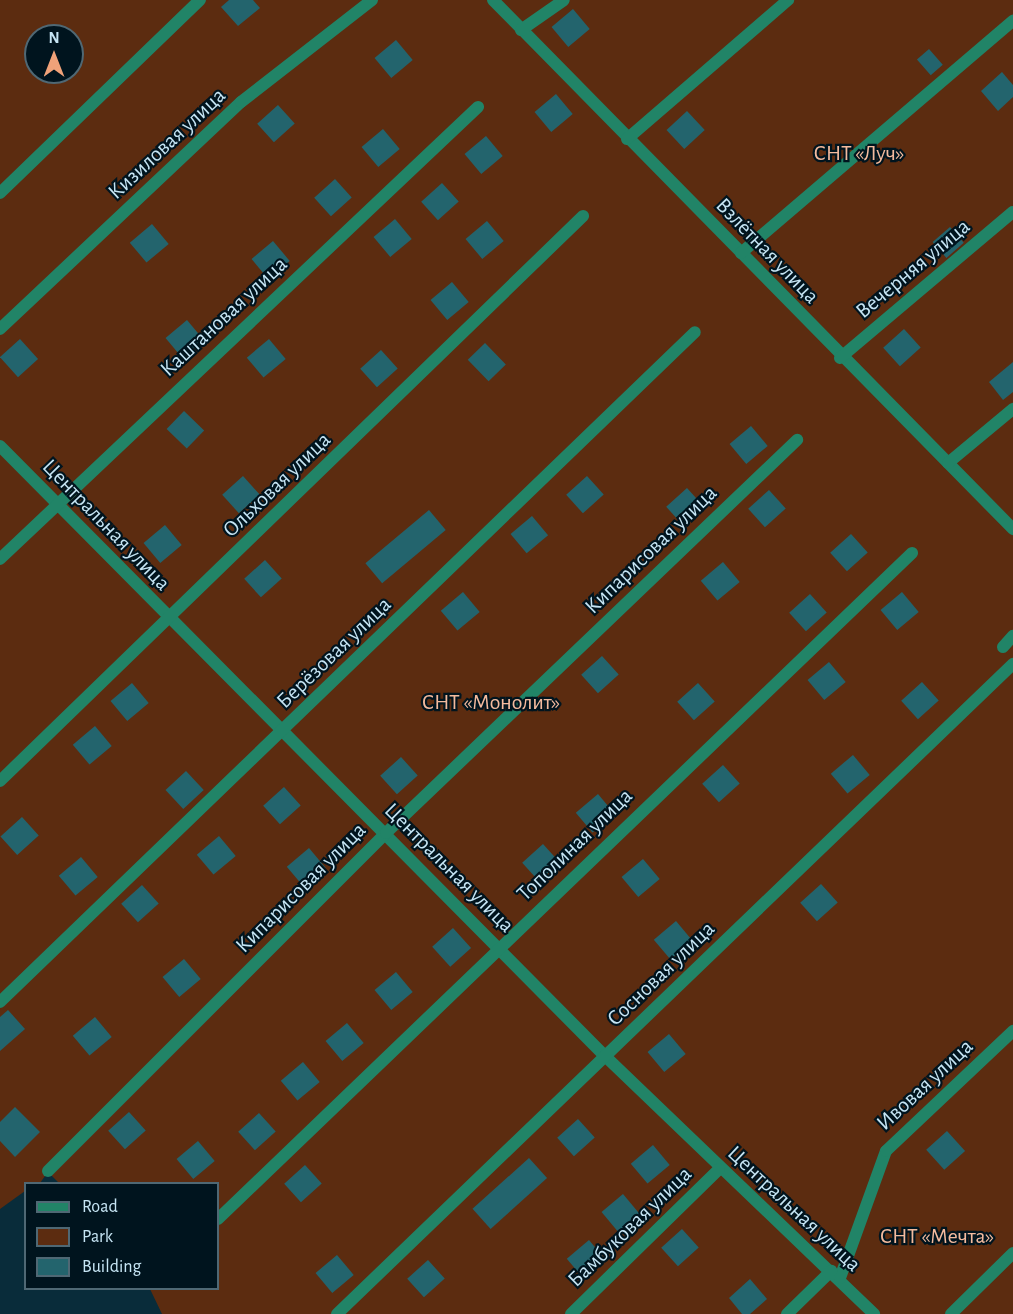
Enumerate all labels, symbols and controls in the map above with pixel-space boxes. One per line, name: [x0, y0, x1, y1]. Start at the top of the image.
north arrow: [24, 24, 84, 84]
text: N: [48, 30, 60, 46]
street label: Кизиловая улица: [103, 83, 231, 205]
park label: СНТ «Луч»: [813, 141, 905, 167]
street label: Взлётная улица: [710, 192, 824, 310]
street label: Вечерняя улица: [850, 213, 976, 325]
street label: Каштановая улица: [155, 251, 293, 383]
street label: Ольховая улица: [217, 427, 337, 543]
street label: Центральная улица: [36, 454, 176, 596]
street label: Кипарисовая улица: [579, 480, 723, 620]
street label: Берёзовая улица: [271, 592, 397, 714]
park label: СНТ «Монолит»: [422, 690, 560, 716]
street label: Тополиная улица: [512, 783, 638, 907]
street label: Центральная улица: [378, 797, 520, 939]
street label: Кипарисовая улица: [230, 817, 372, 959]
street label: Сосновая улица: [602, 916, 720, 1032]
street label: Ивовая улица: [871, 1034, 979, 1136]
street label: Центральная улица: [722, 1140, 866, 1278]
street label: Бамбуковая улица: [562, 1161, 698, 1293]
legend: [24, 1182, 219, 1290]
text: Road: [82, 1198, 118, 1216]
park label: СНТ «Мечта»: [880, 1224, 994, 1250]
text: Park: [82, 1228, 113, 1246]
text: Building: [82, 1258, 141, 1276]

